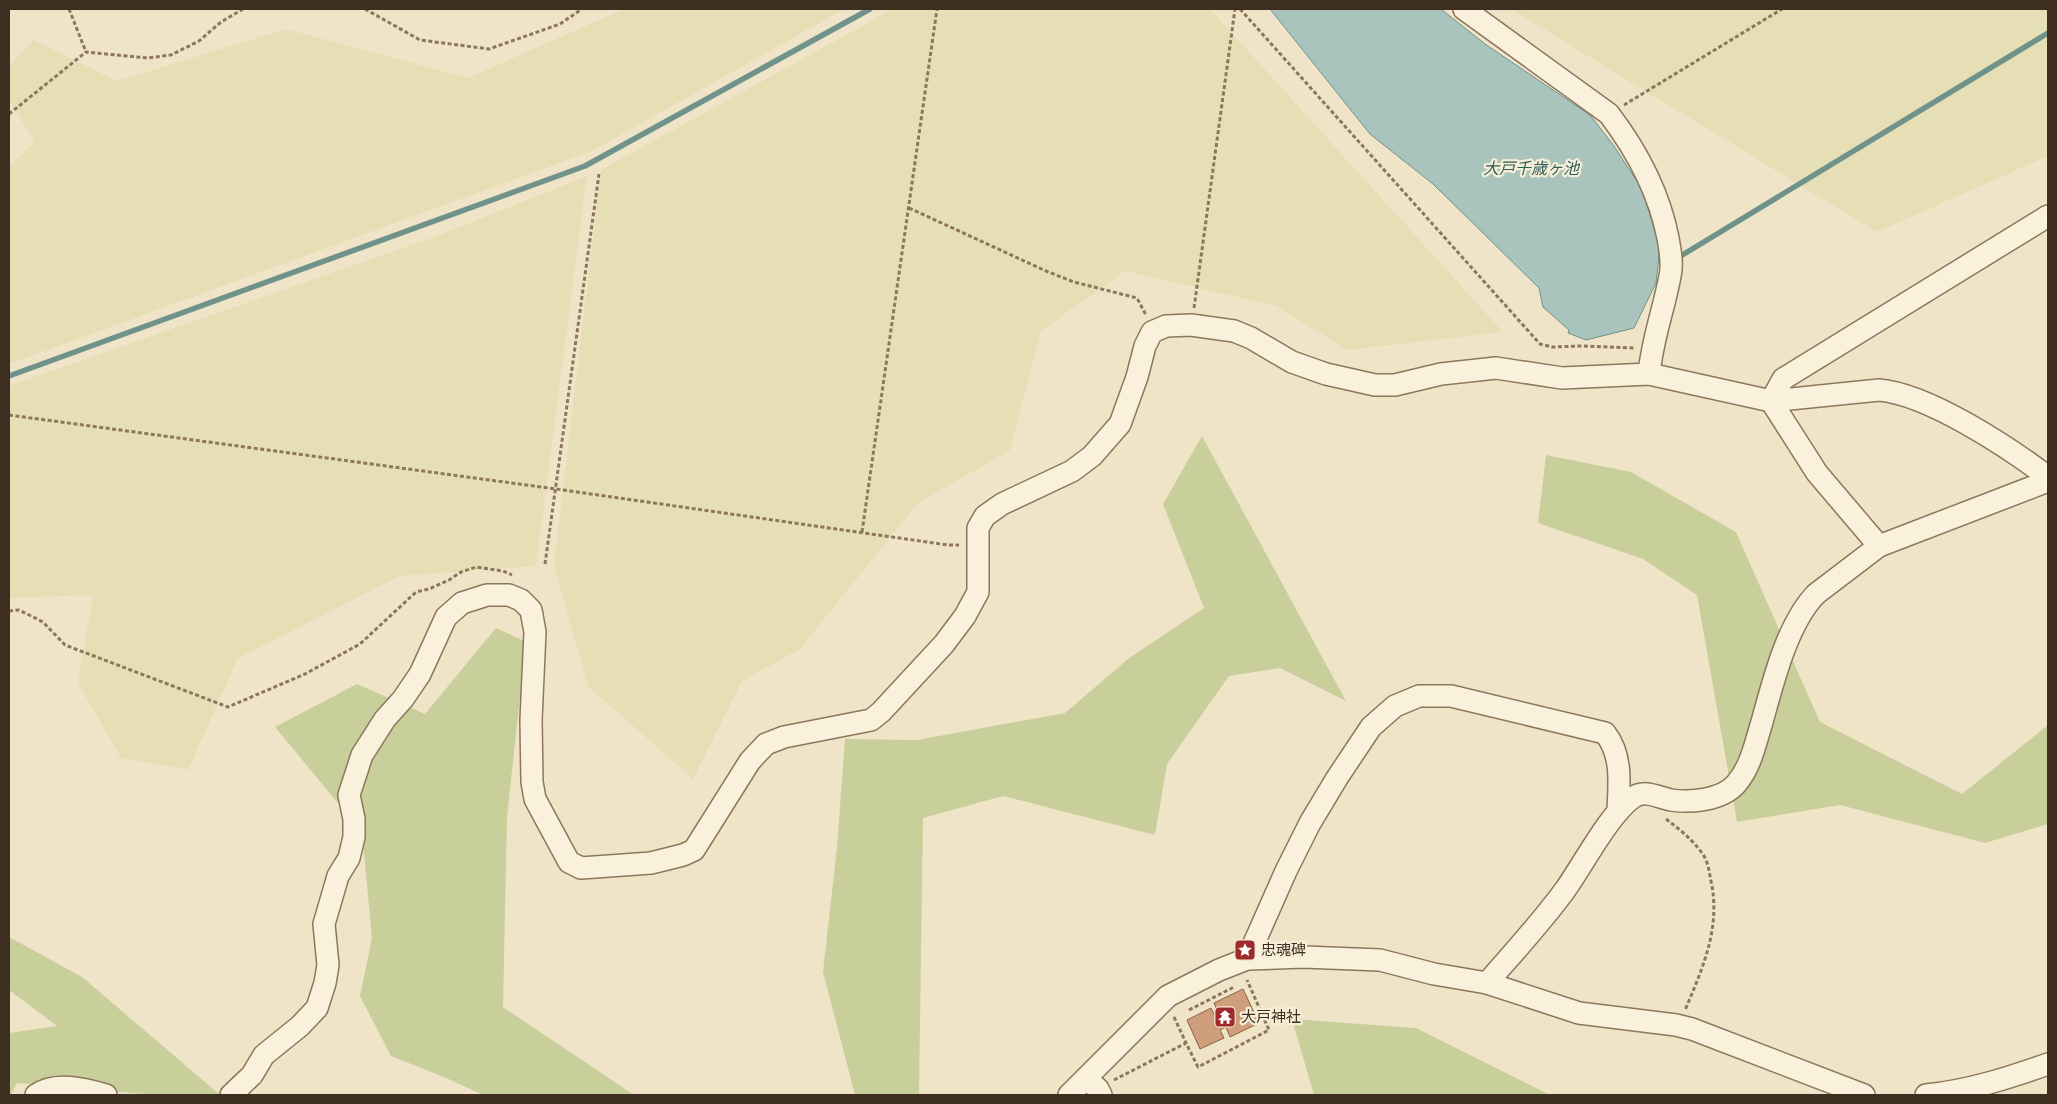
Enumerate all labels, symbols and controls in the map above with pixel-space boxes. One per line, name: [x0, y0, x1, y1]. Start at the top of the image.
water label: 大戸千歳ヶ池: [1483, 157, 1581, 178]
place icon: 忠魂碑: [1233, 938, 1257, 962]
place label: 忠魂碑: [1261, 939, 1306, 959]
temple icon: 大戸神社: [1213, 1005, 1237, 1029]
place label: 大戸神社: [1241, 1006, 1301, 1026]

